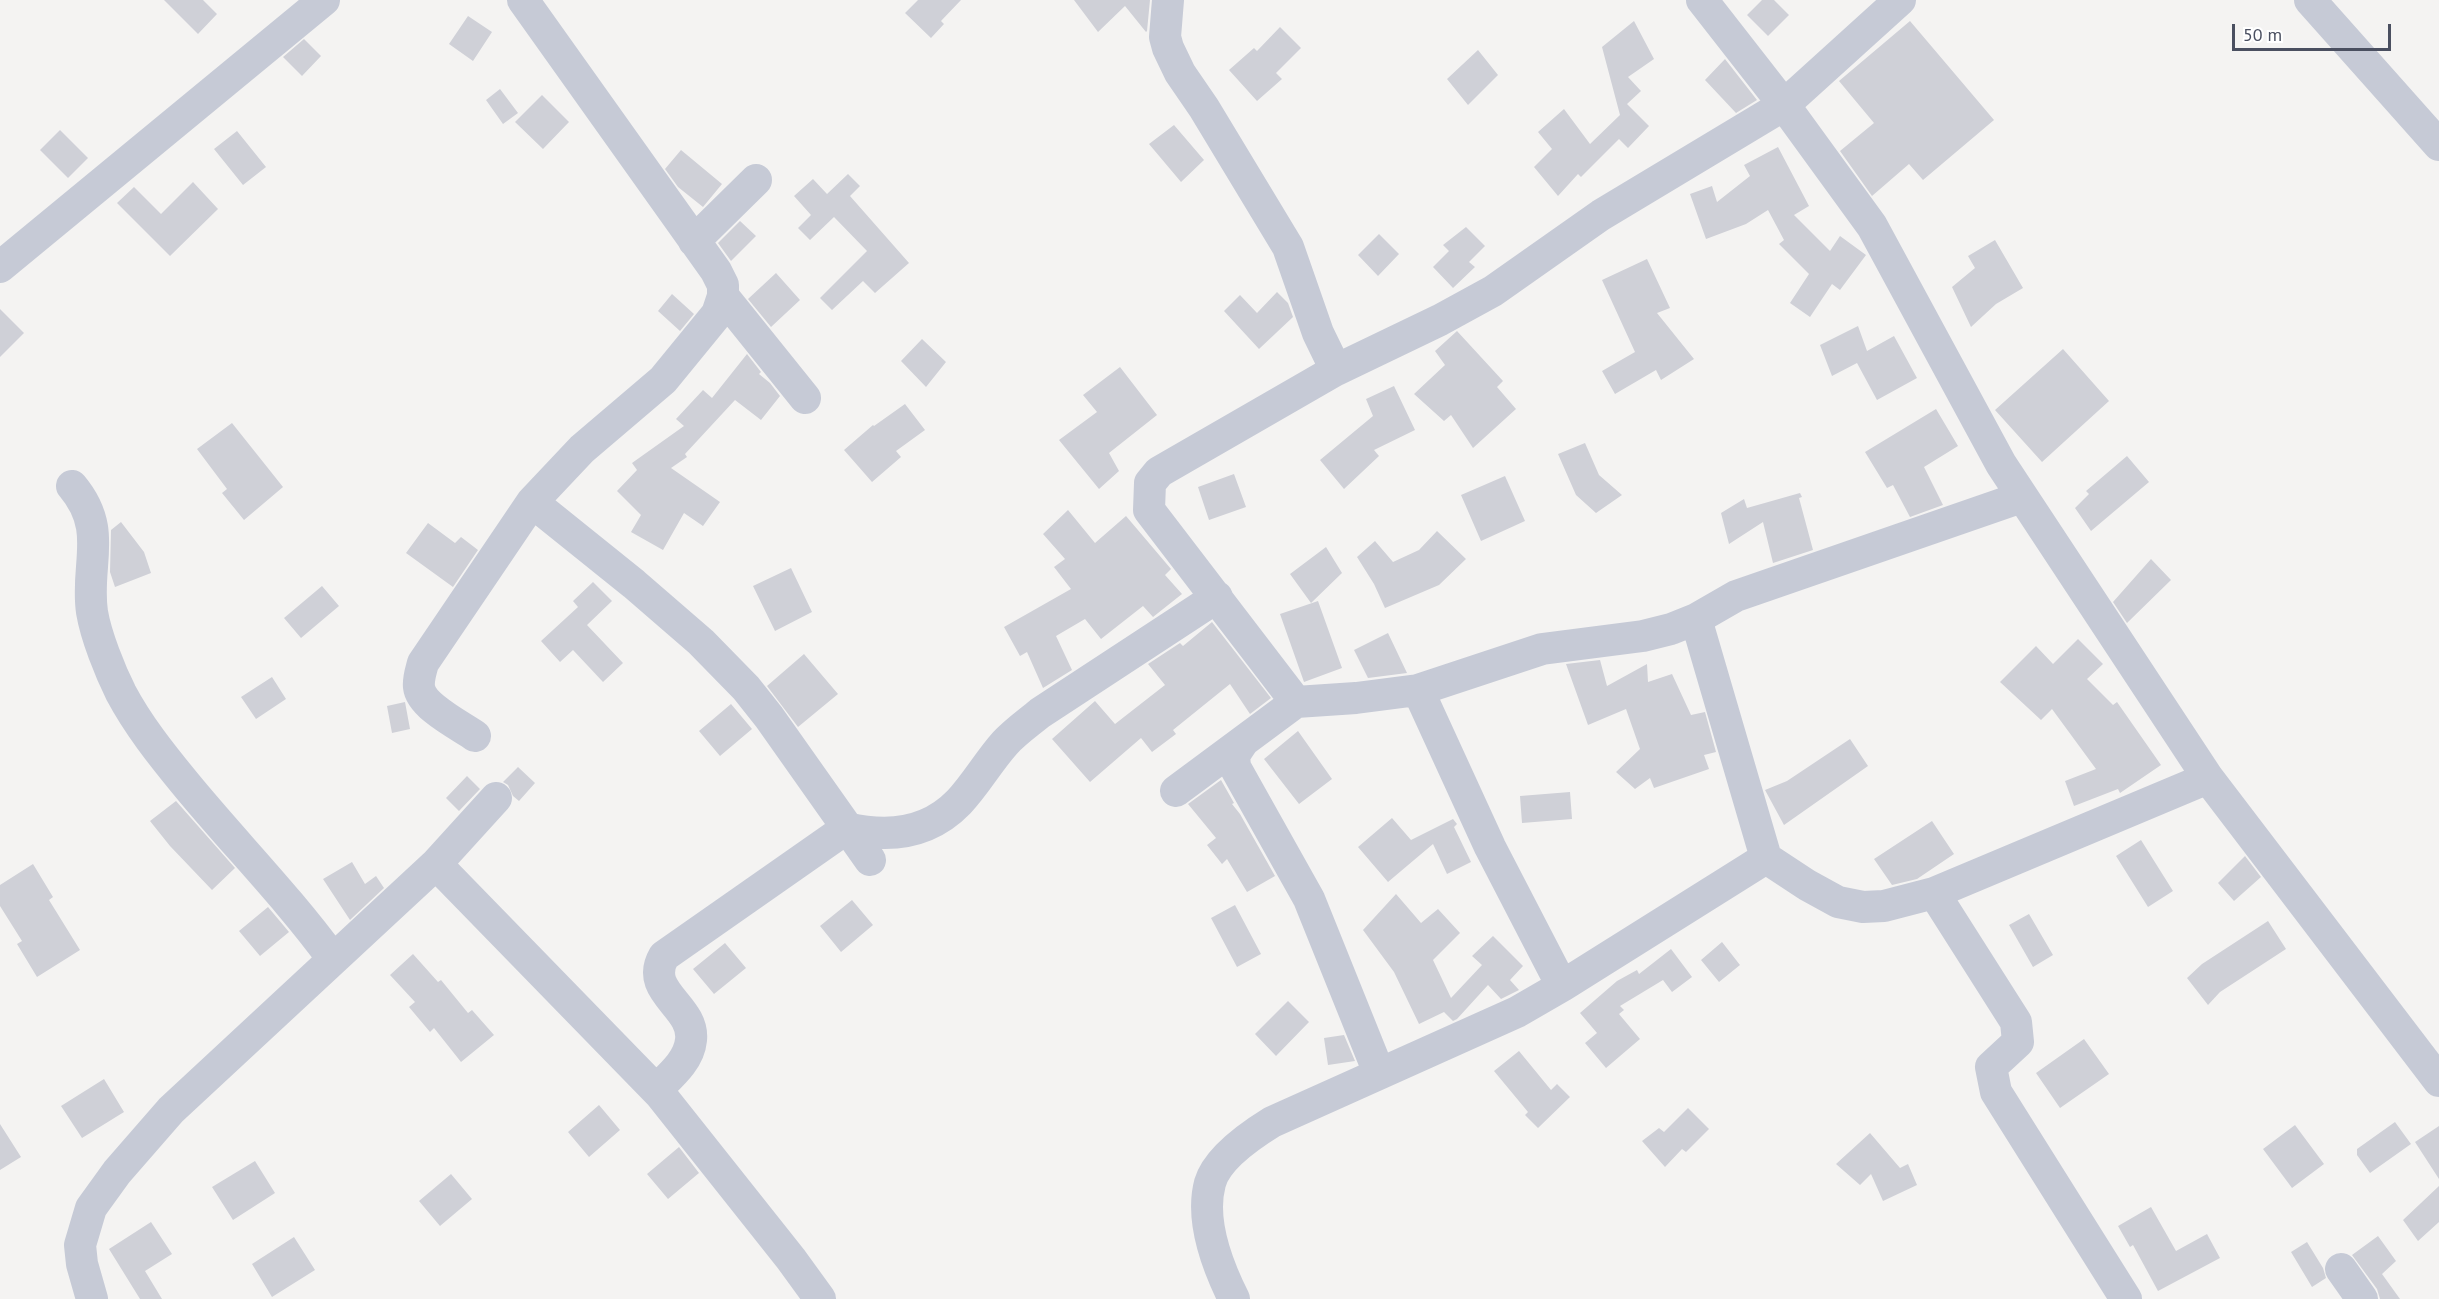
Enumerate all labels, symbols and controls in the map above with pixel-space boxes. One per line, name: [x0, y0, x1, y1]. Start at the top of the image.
scale bar: [2235, 12, 2394, 50]
text: 50 m: [2243, 23, 2282, 46]

